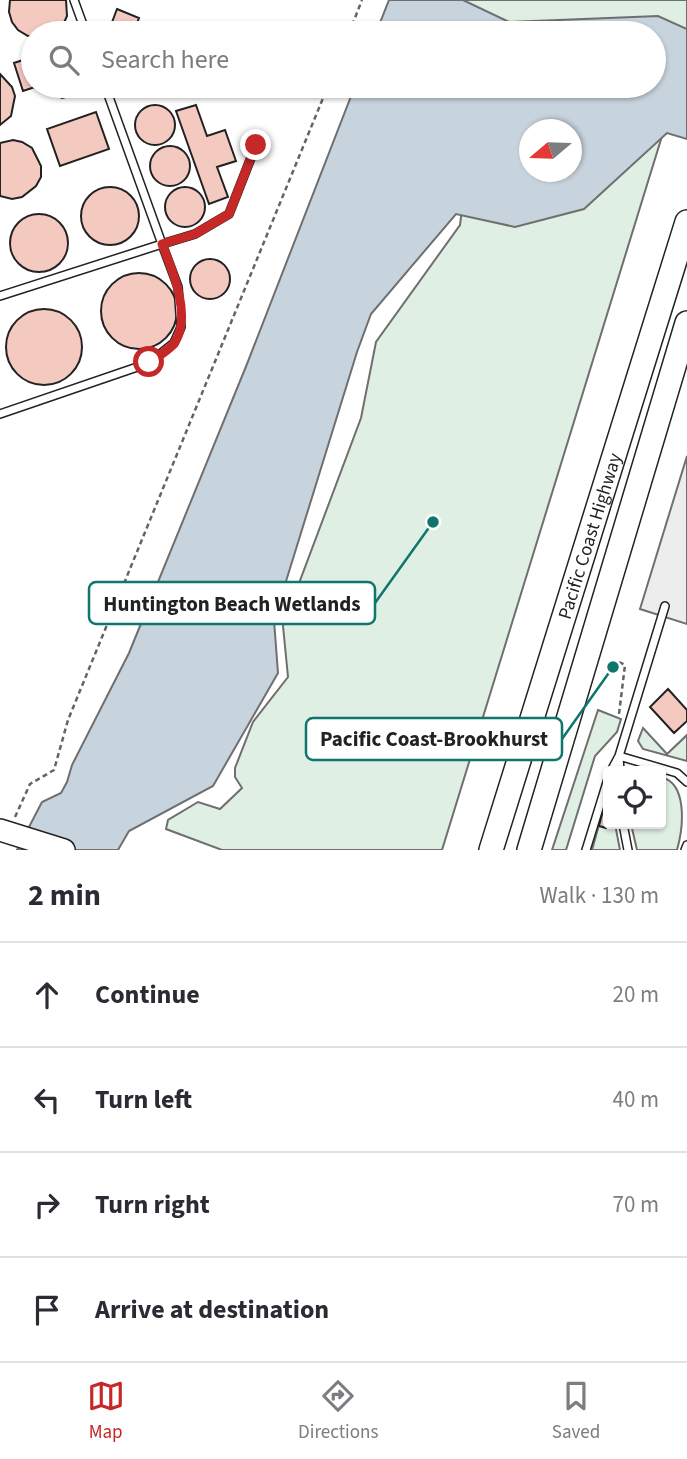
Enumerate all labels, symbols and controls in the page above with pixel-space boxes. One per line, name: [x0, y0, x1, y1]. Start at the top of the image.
search box: [21, 21, 666, 98]
icon: search: [45, 41, 83, 79]
text: Search here: [101, 41, 229, 78]
north arrow: [519, 119, 582, 182]
route end: [240, 129, 271, 160]
route start: [133, 346, 164, 377]
street label: Pacific Coast Highway: [552, 450, 629, 623]
callout: Huntington Beach Wetlands: [89, 582, 375, 624]
text: Huntington Beach Wetlands: [103, 589, 361, 619]
callout: Pacific Coast-Brookhurst: [306, 718, 562, 760]
text: Pacific Coast-Brookhurst: [320, 724, 548, 754]
map controls: [603, 766, 666, 829]
button: locate: [603, 766, 666, 829]
text: 2 min: [28, 874, 101, 917]
text: Walk · 130 m: [540, 879, 659, 912]
icon: ahead: [28, 976, 66, 1014]
text: Continue: [95, 976, 200, 1013]
text: 20 m: [612, 978, 659, 1011]
icon: left: [28, 1081, 66, 1119]
text: Turn left: [95, 1081, 192, 1118]
text: 40 m: [612, 1083, 659, 1116]
icon: right: [28, 1186, 66, 1224]
text: Turn right: [95, 1186, 210, 1223]
text: 70 m: [612, 1188, 659, 1221]
icon: arrive: [28, 1291, 66, 1329]
text: Arrive at destination: [95, 1291, 329, 1328]
tab: Map: [87, 1377, 125, 1446]
tab: Directions: [298, 1377, 378, 1446]
tab: Saved: [552, 1377, 600, 1446]

